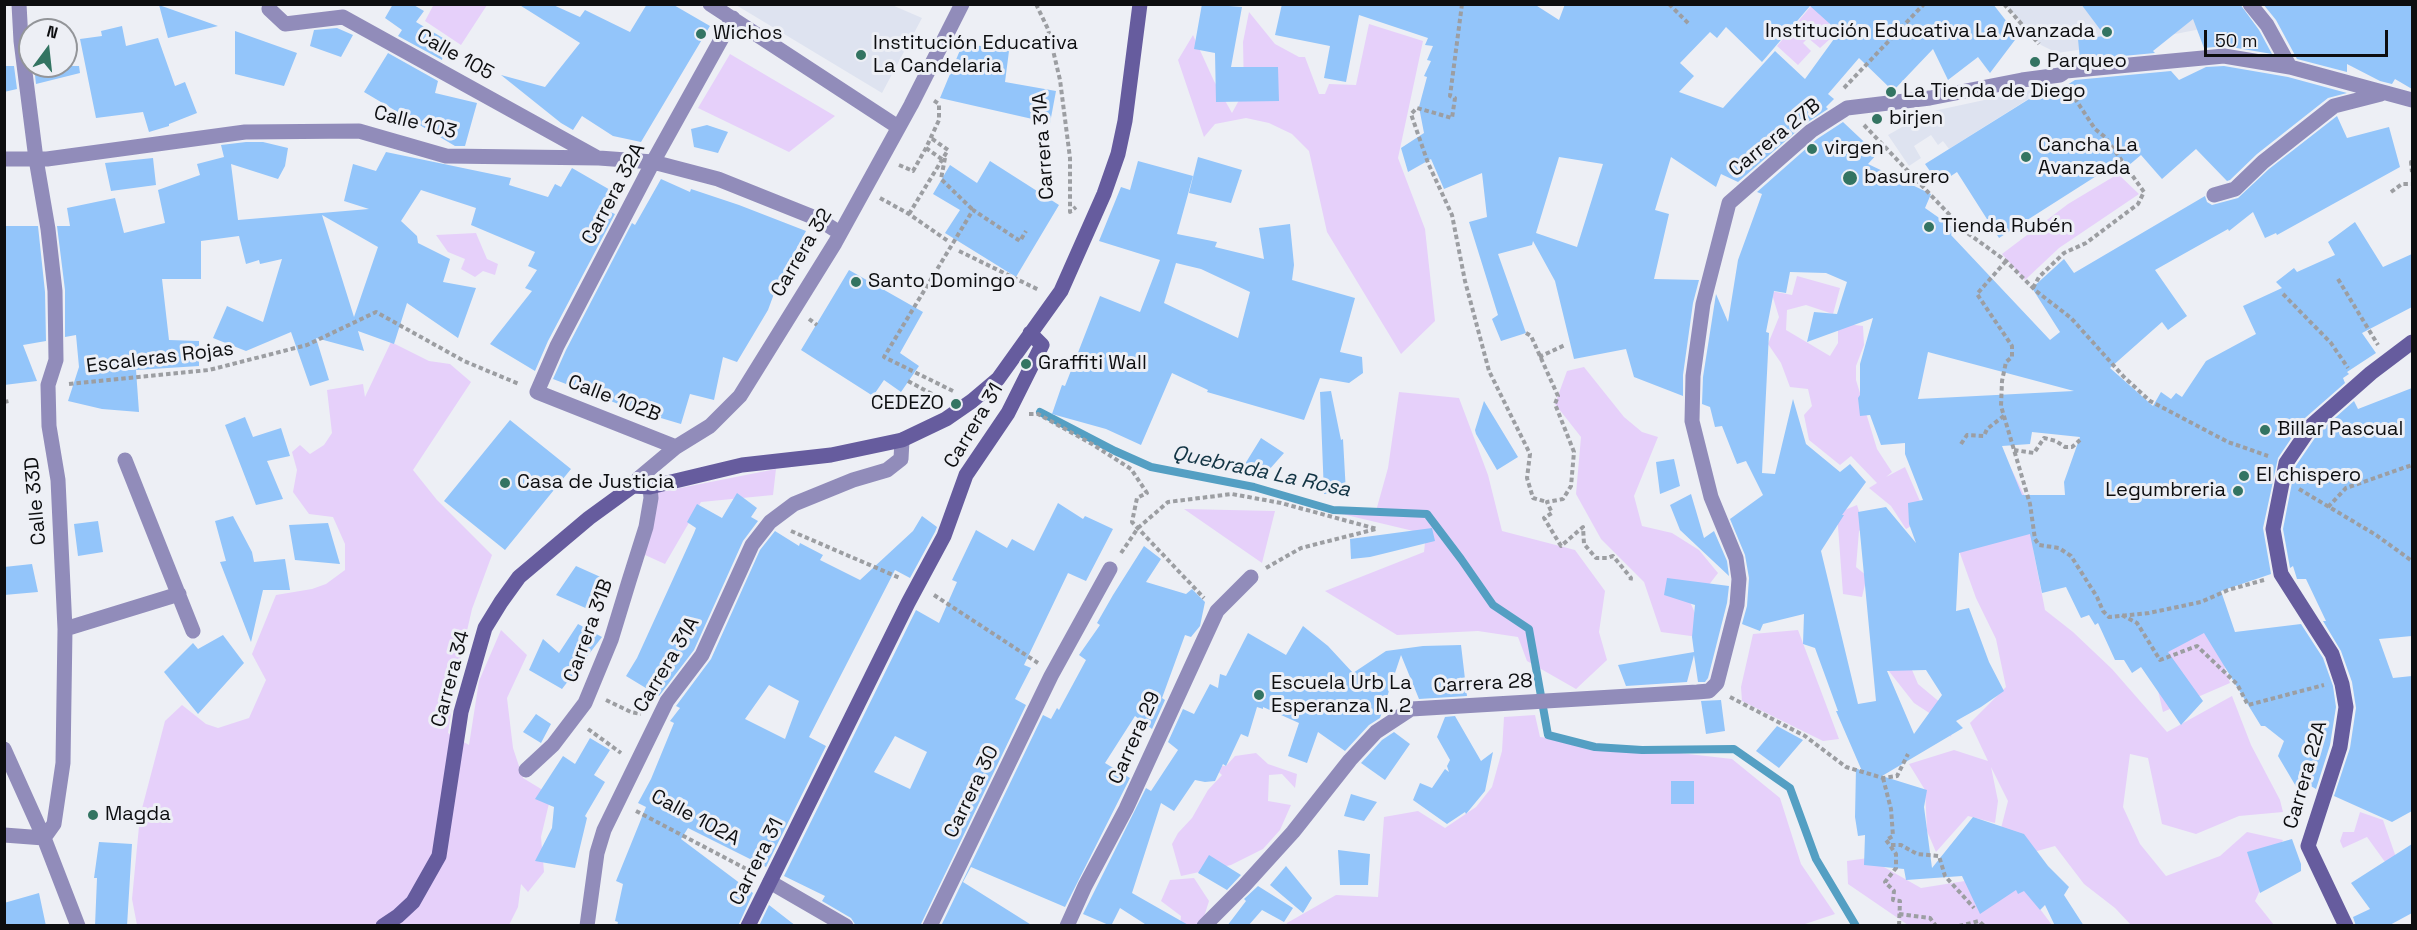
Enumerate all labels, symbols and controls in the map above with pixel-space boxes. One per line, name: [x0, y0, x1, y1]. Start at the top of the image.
north arrow: [18, 18, 78, 78]
scale bar: [2207, 18, 2392, 56]
place label: Institución Educativa La Avanzada: [1765, 20, 2095, 44]
text: N: [44, 21, 60, 44]
place label: Wichos: [713, 22, 783, 46]
street label: Calle 105: [412, 24, 498, 86]
marker: Institución Educativa La Avanzada: [2100, 25, 2114, 39]
marker: Wichos: [694, 27, 708, 41]
text: 50 m: [2215, 29, 2257, 52]
place label: Institución Educativa La Candelaria: [873, 32, 1078, 79]
marker: Institución Educativa La Candelaria: [854, 48, 868, 62]
place label: Parqueo: [2047, 50, 2127, 74]
marker: Parqueo: [2028, 55, 2042, 69]
place label: La Tienda de Diego: [1903, 80, 2086, 104]
marker: La Tienda de Diego: [1884, 85, 1898, 99]
street label: Carrera 31A: [1028, 92, 1060, 200]
street label: Carrera 27B: [1724, 94, 1826, 182]
street label: Calle 103: [371, 101, 459, 145]
place label: birjen: [1889, 107, 1943, 131]
marker: birjen: [1870, 112, 1884, 126]
place label: Cancha La Avanzada: [2038, 134, 2138, 181]
place label: virgen: [1824, 137, 1884, 161]
street label: Carrera 32A: [577, 139, 651, 249]
marker: virgen: [1805, 142, 1819, 156]
marker: Cancha La Avanzada: [2019, 150, 2033, 164]
place label: basurero: [1864, 166, 1950, 190]
marker: basurero: [1841, 169, 1859, 187]
street label: Carrera 32: [766, 204, 838, 302]
place label: Tienda Rubén: [1941, 215, 2073, 239]
marker: Tienda Rubén: [1922, 220, 1936, 234]
place label: Santo Domingo: [868, 270, 1015, 294]
marker: Santo Domingo: [849, 275, 863, 289]
street label: Escaleras Rojas: [85, 337, 235, 379]
place label: Graffiti Wall: [1038, 352, 1147, 376]
marker: Graffiti Wall: [1019, 357, 1033, 371]
street label: Calle 102B: [564, 370, 664, 428]
street label: Carrera 31: [939, 379, 1009, 473]
place label: CEDEZO: [871, 392, 944, 416]
marker: CEDEZO: [949, 397, 963, 411]
place label: Billar Pascual: [2277, 418, 2403, 442]
marker: Billar Pascual: [2258, 423, 2272, 437]
water label: Quebrada La Rosa: [1170, 441, 1352, 503]
street label: Calle 33D: [20, 456, 52, 546]
place label: El chispero: [2256, 464, 2361, 488]
marker: El chispero: [2237, 469, 2251, 483]
place label: Casa de Justicia: [517, 471, 675, 495]
marker: Casa de Justicia: [498, 476, 512, 490]
place label: Legumbreria: [2105, 479, 2226, 503]
marker: Legumbreria: [2231, 484, 2245, 498]
street label: Carrera 31B: [559, 576, 619, 686]
street label: Carrera 31A: [629, 613, 705, 717]
street label: Carrera 34: [427, 628, 475, 730]
street label: Carrera 28: [1433, 669, 1533, 699]
place label: Escuela Urb La Esperanza N. 2: [1271, 672, 1412, 719]
street label: Carrera 29: [1104, 688, 1166, 788]
marker: Escuela Urb La Esperanza N. 2: [1252, 688, 1266, 702]
street label: Carrera 22A: [2279, 718, 2333, 832]
street label: Carrera 30: [939, 742, 1005, 842]
street label: Calle 102A: [647, 785, 743, 851]
place label: Magda: [105, 803, 171, 827]
marker: Magda: [86, 808, 100, 822]
street label: Carrera 31: [725, 814, 789, 910]

